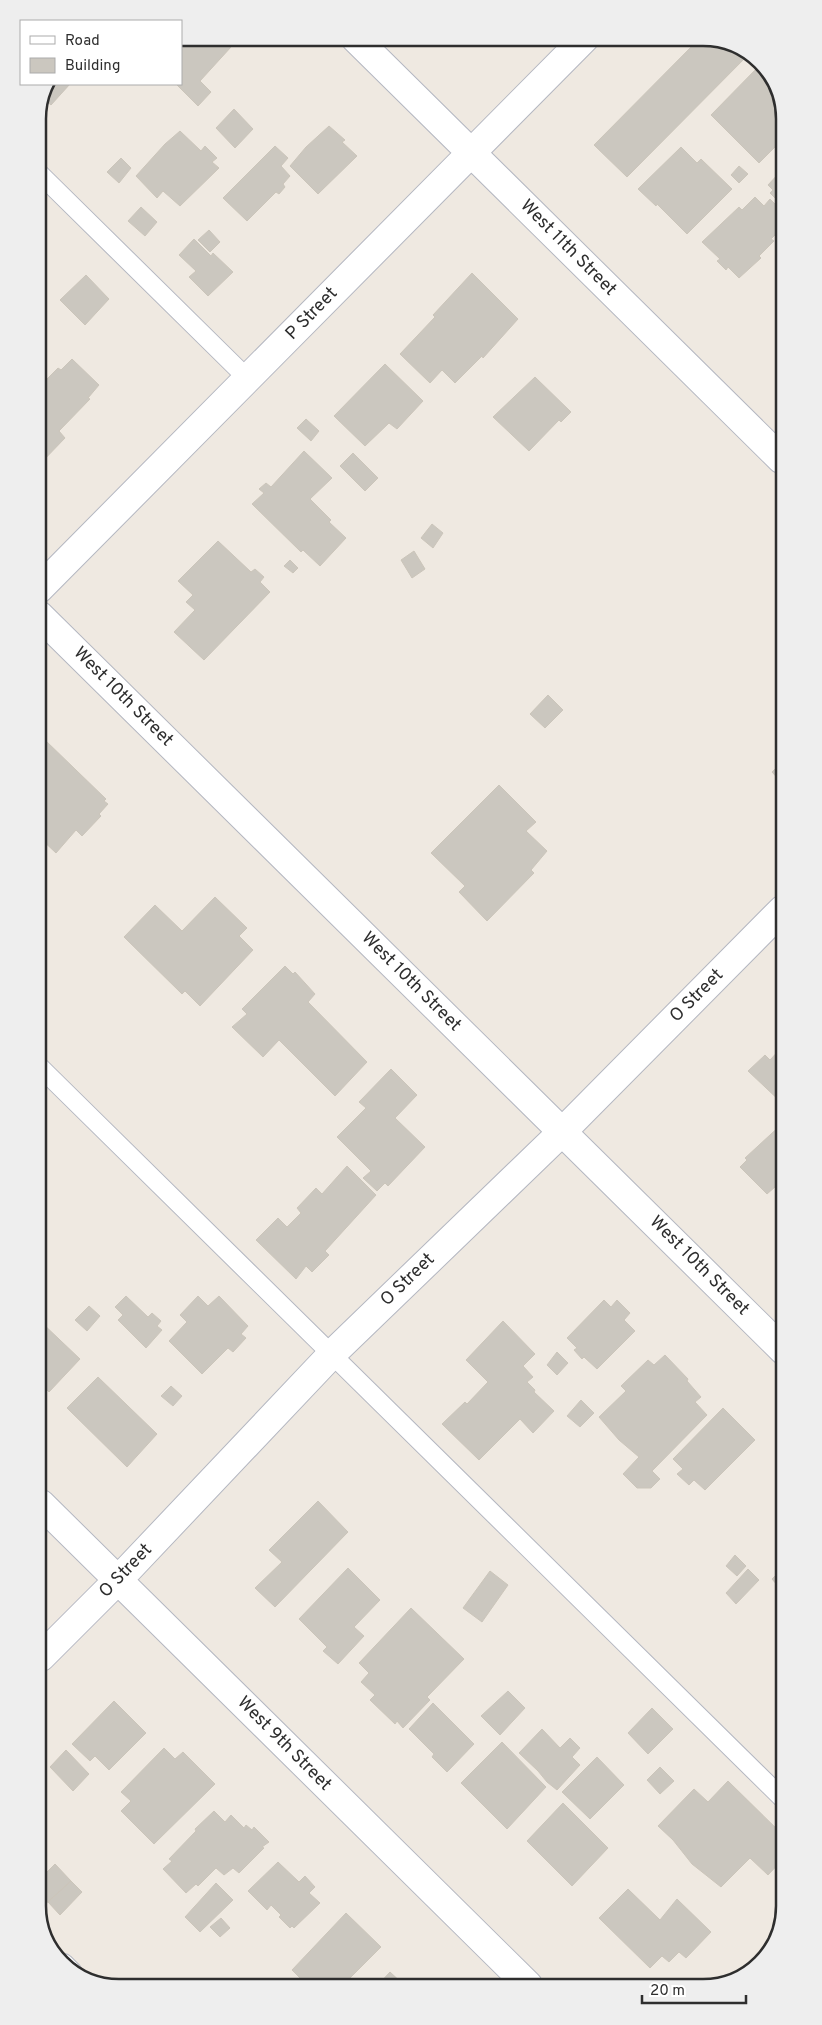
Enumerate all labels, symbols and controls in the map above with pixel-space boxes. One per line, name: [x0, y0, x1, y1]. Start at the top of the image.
legend: [20, 20, 182, 85]
text: Road: [65, 32, 100, 51]
text: Building: [65, 57, 120, 76]
street label: West 11th Street: [515, 195, 621, 301]
street label: P Street: [281, 283, 343, 345]
street label: West 10th Street: [68, 642, 178, 752]
street label: West 10th Street: [356, 927, 466, 1037]
street label: O Street: [665, 964, 729, 1028]
street label: West 10th Street: [644, 1211, 754, 1321]
street label: O Street: [376, 1248, 440, 1312]
street label: O Street: [94, 1539, 158, 1603]
street label: West 9th Street: [232, 1692, 336, 1796]
scale bar: [642, 1972, 746, 2004]
text: 20 m: [650, 1982, 685, 2001]

